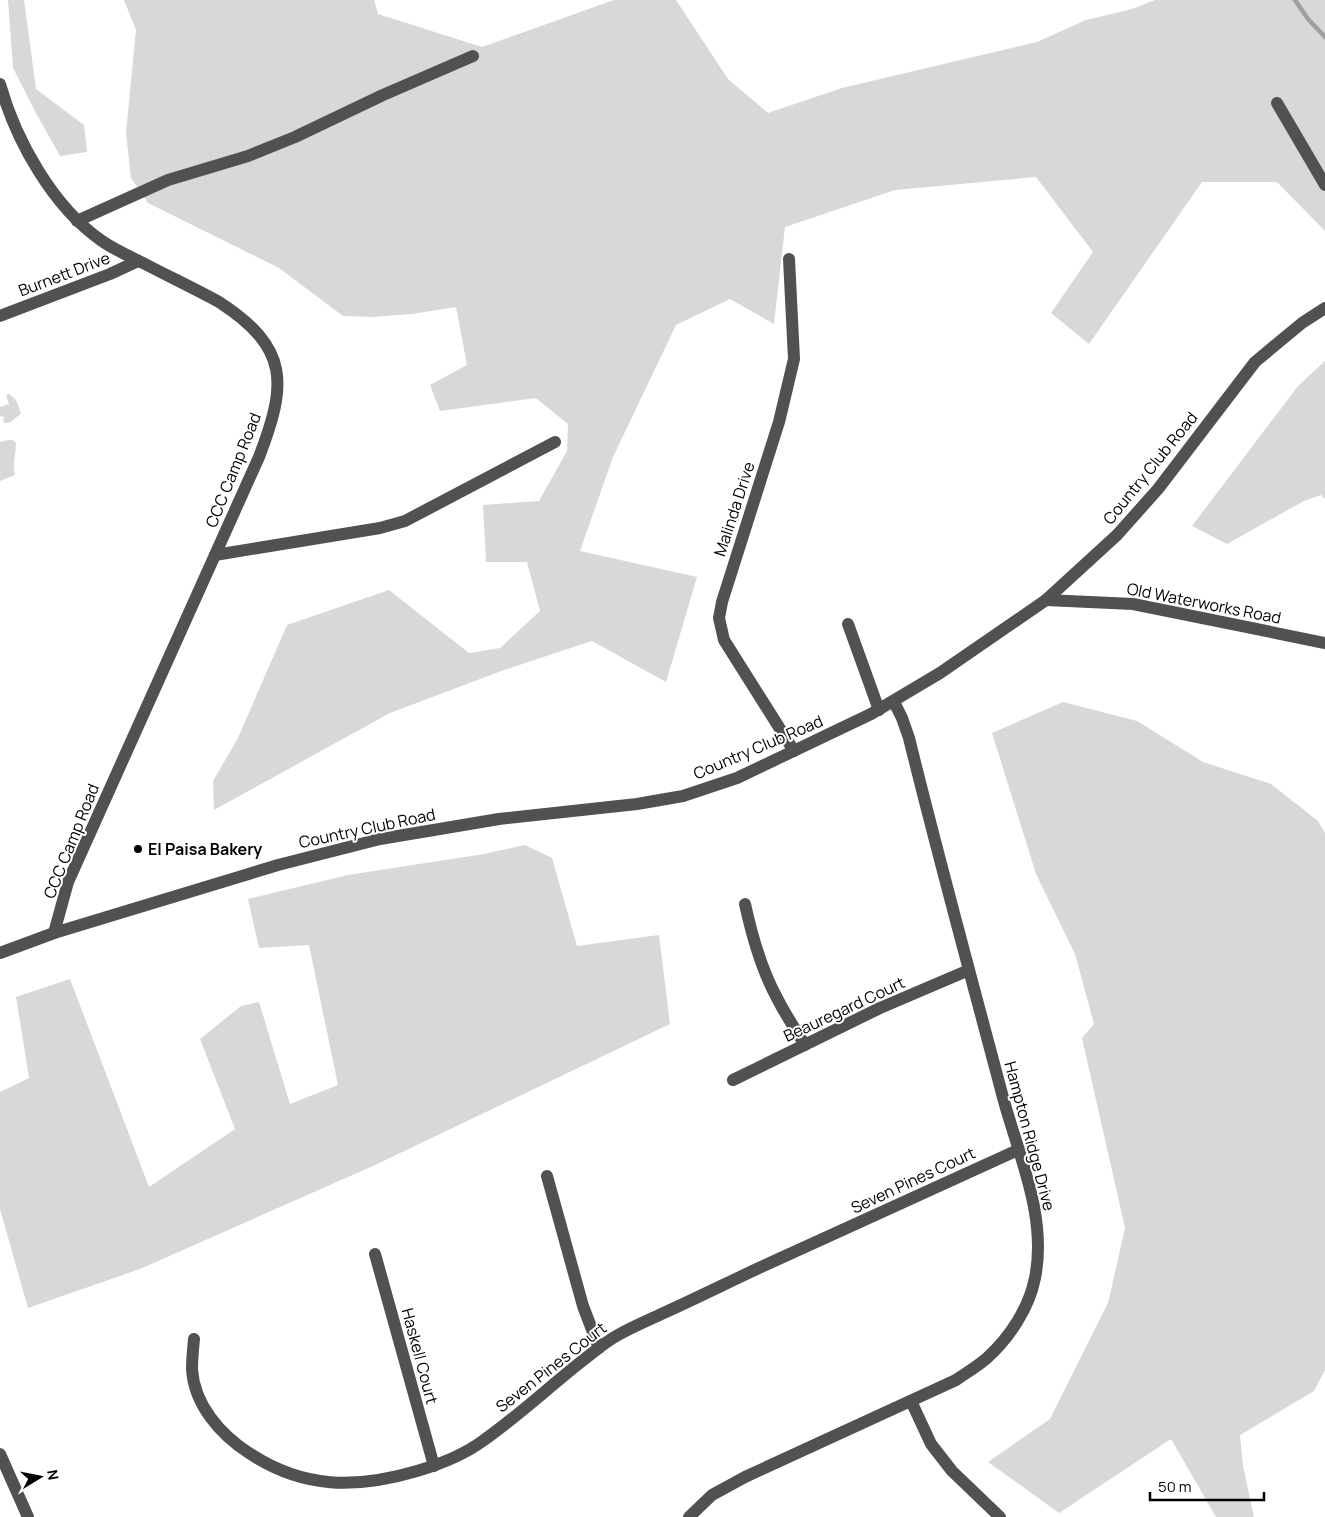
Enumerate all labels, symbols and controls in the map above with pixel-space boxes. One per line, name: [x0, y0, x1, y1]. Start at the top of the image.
street label: Burnett Drive: [15, 246, 113, 302]
street label: Country Club Road: [1098, 407, 1202, 529]
street label: CCC Camp Road: [200, 409, 266, 531]
street label: Malinda Drive: [708, 459, 760, 559]
street label: Old Waterworks Road: [1125, 577, 1283, 629]
street label: Country Club Road: [690, 710, 826, 784]
street label: CCC Camp Road: [38, 780, 104, 902]
street label: Country Club Road: [297, 803, 437, 853]
place label: El Paisa Bakery: [148, 838, 262, 860]
marker: El Paisa Bakery: [132, 843, 144, 855]
street label: Beauregard Court: [780, 971, 908, 1047]
street label: Hampton Ridge Drive: [999, 1059, 1061, 1213]
street label: Seven Pines Court: [847, 1142, 979, 1218]
street label: Haskell Court: [397, 1306, 443, 1406]
street label: Seven Pines Court: [491, 1317, 611, 1417]
north arrow: [15, 1452, 65, 1502]
text: N: [43, 1468, 64, 1481]
scale bar: [1150, 1470, 1264, 1502]
text: 50 m: [1158, 1476, 1192, 1497]

